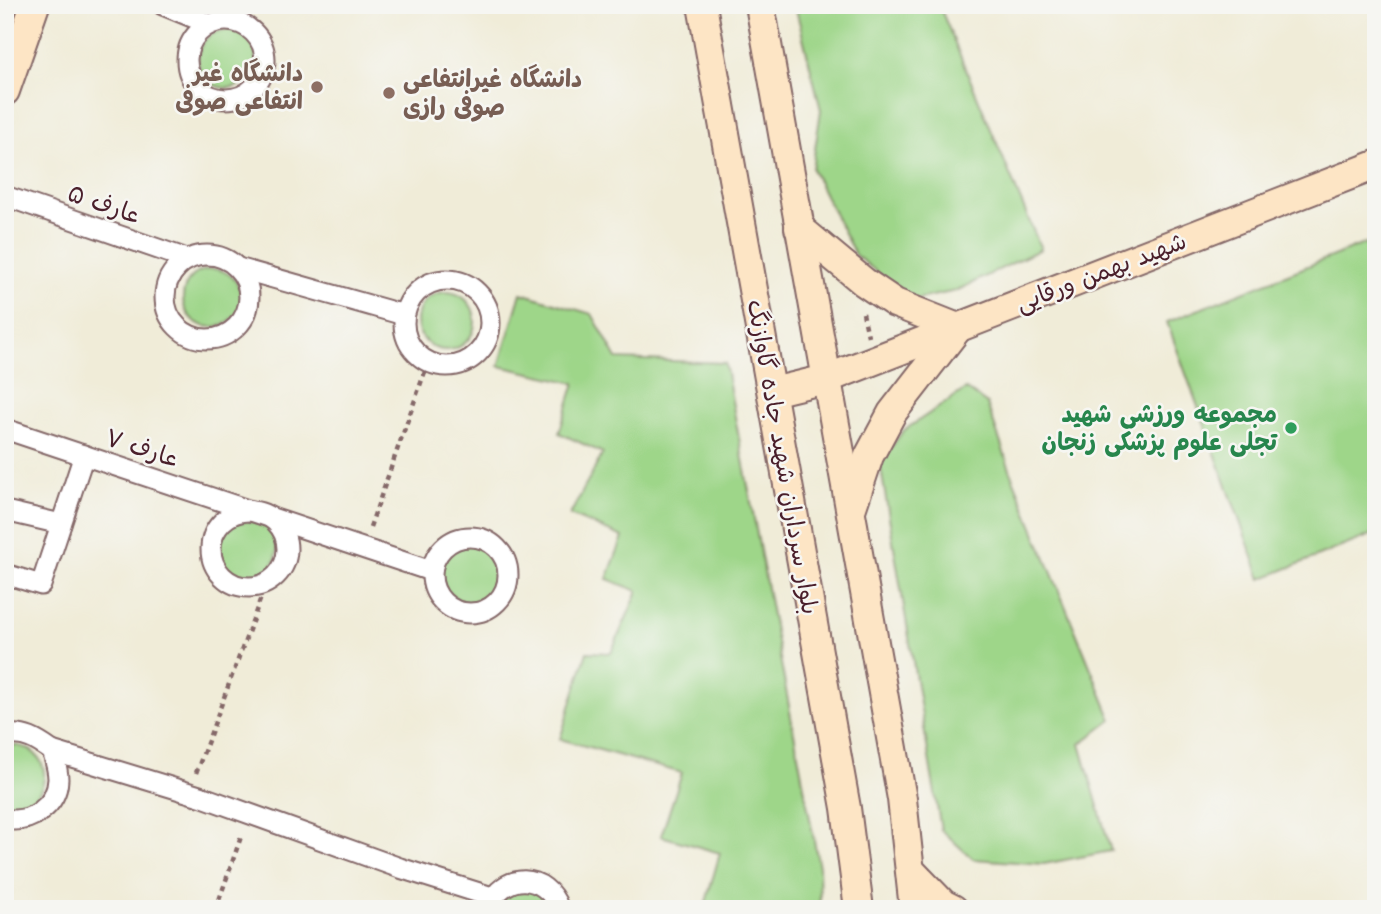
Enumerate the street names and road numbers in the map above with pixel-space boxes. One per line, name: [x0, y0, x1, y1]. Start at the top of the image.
street label: عارف ۵: [63, 177, 145, 231]
street label: شهید بهمن ورقایی: [1011, 225, 1191, 319]
street label: بلوار سرداران شهید جاده گاوازنگ: [740, 297, 826, 617]
street label: عارف ۷: [101, 421, 183, 475]

